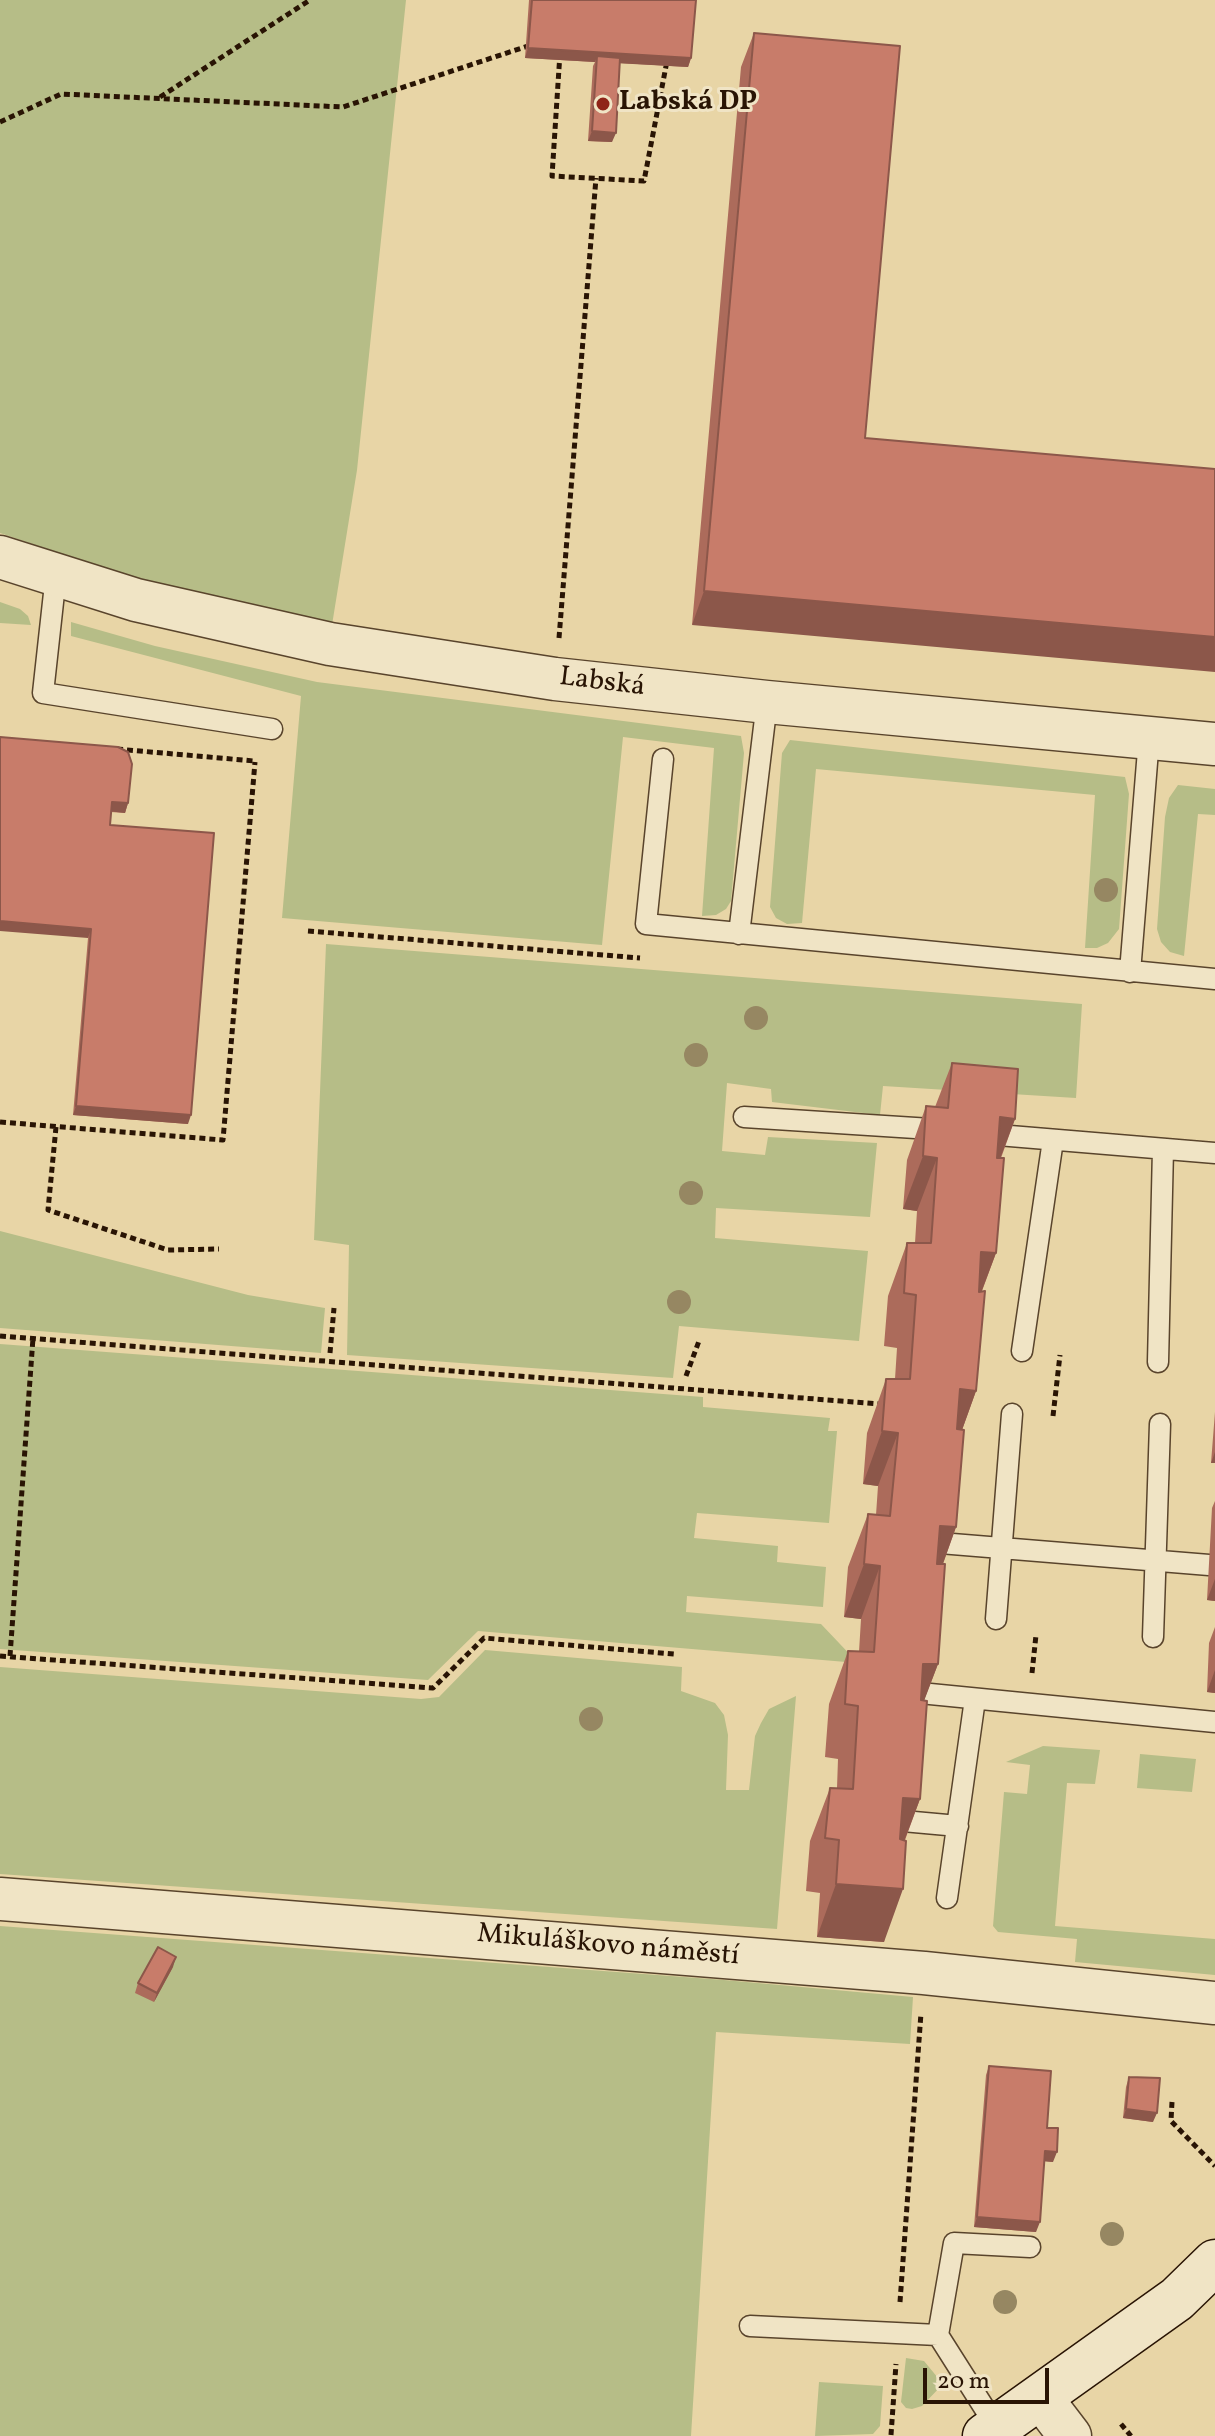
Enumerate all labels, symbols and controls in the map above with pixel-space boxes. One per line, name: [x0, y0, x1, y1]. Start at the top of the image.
place label: Labská DP: [619, 87, 757, 121]
marker: Labská DP: [594, 95, 612, 113]
street label: Labská: [557, 662, 647, 706]
street label: Mikuláškovo náměstí: [475, 1919, 741, 1975]
scale bar: [927, 2352, 1053, 2402]
text: 20 m: [937, 2365, 990, 2399]

